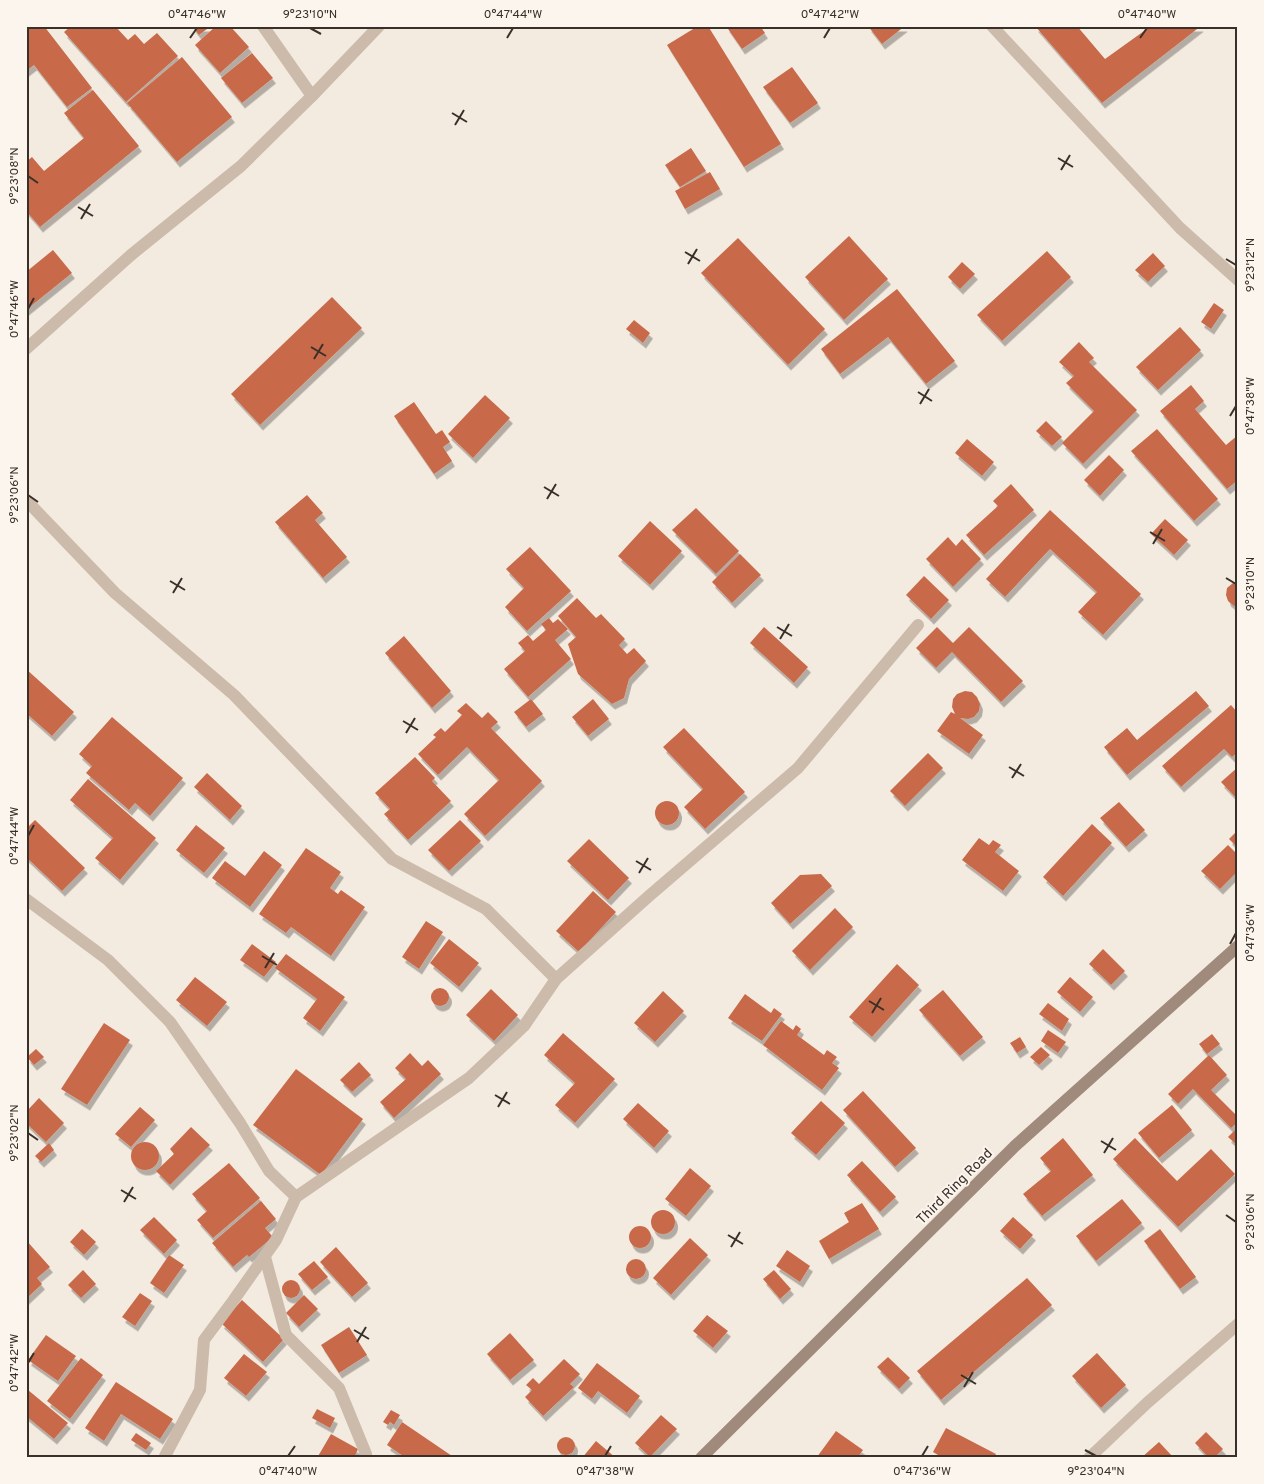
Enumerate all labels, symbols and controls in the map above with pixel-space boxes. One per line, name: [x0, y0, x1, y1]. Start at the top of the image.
text: 0°47'46"W: [168, 7, 226, 23]
text: 9°23'10"N: [283, 7, 337, 23]
text: 0°47'44"W: [484, 7, 542, 23]
text: 0°47'42"W: [801, 7, 859, 23]
text: 0°47'40"W: [1118, 7, 1176, 23]
text: 9°23'08"N: [7, 147, 23, 205]
text: 9°23'12"N: [1243, 238, 1259, 292]
text: 0°47'46"W: [7, 280, 23, 338]
text: 0°47'38"W: [1243, 377, 1259, 435]
text: 9°23'06"N: [7, 466, 23, 524]
text: 9°23'10"N: [1243, 557, 1259, 611]
text: 0°47'44"W: [7, 807, 23, 865]
text: 0°47'36"W: [1243, 904, 1259, 962]
text: 9°23'02"N: [7, 1104, 23, 1162]
street label: Third Ring Road: [914, 1146, 997, 1229]
text: 9°23'06"N: [1243, 1193, 1259, 1251]
text: 0°47'42"W: [7, 1334, 23, 1392]
text: 0°47'40"W: [259, 1464, 317, 1480]
text: 0°47'38"W: [576, 1464, 634, 1480]
text: 0°47'36"W: [893, 1464, 951, 1480]
text: 9°23'04"N: [1067, 1464, 1125, 1480]

